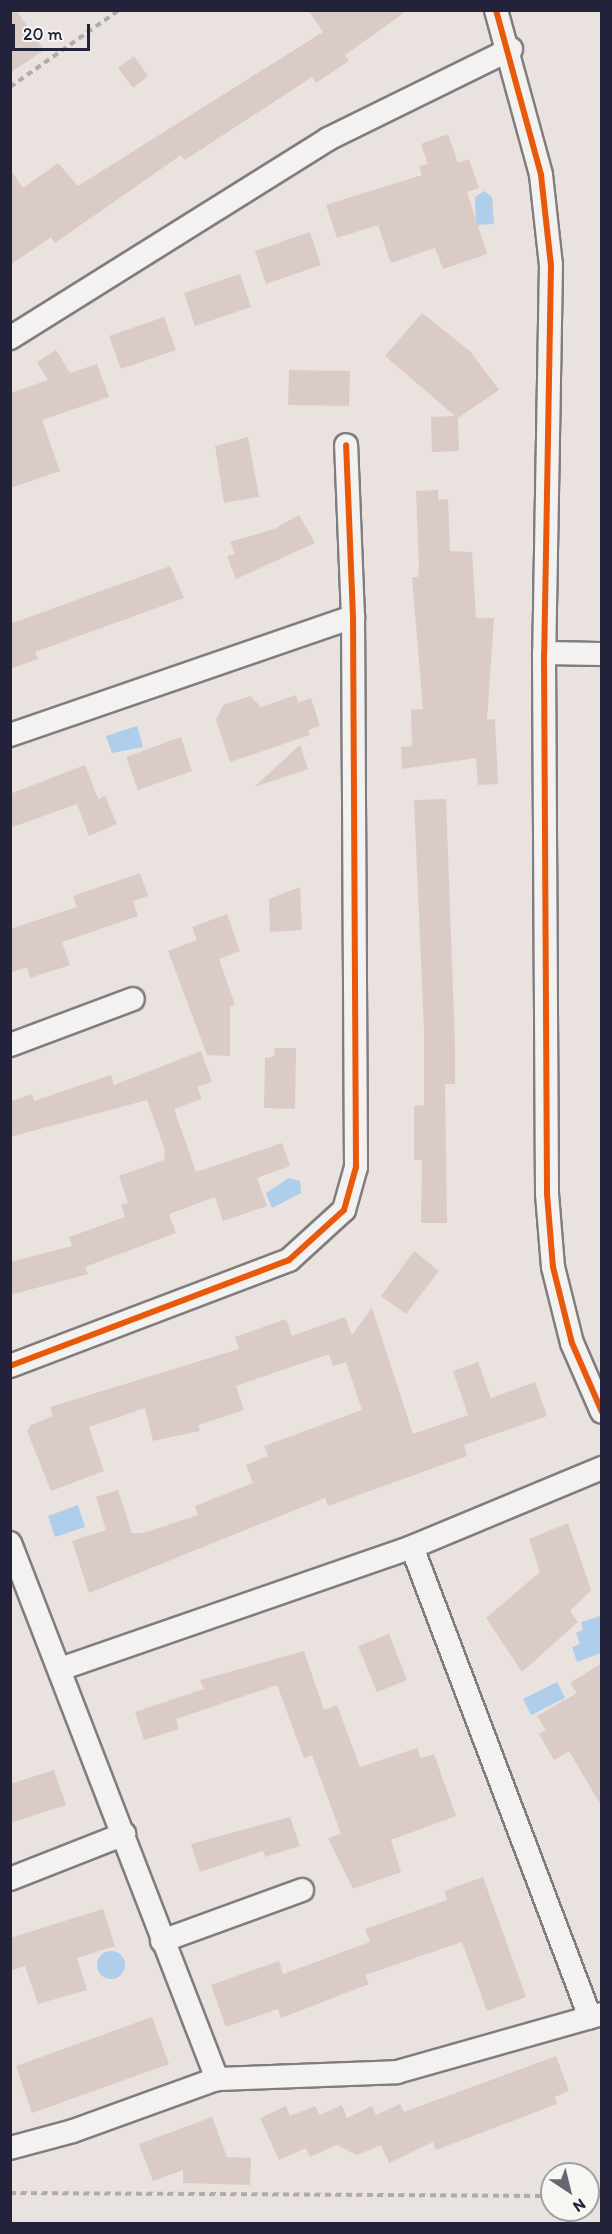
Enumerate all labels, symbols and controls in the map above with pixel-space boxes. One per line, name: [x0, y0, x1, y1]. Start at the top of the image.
scale bar: [15, 12, 93, 50]
text: 20 m: [23, 23, 63, 45]
north arrow: [540, 2162, 600, 2222]
text: N: [570, 2195, 589, 2216]

